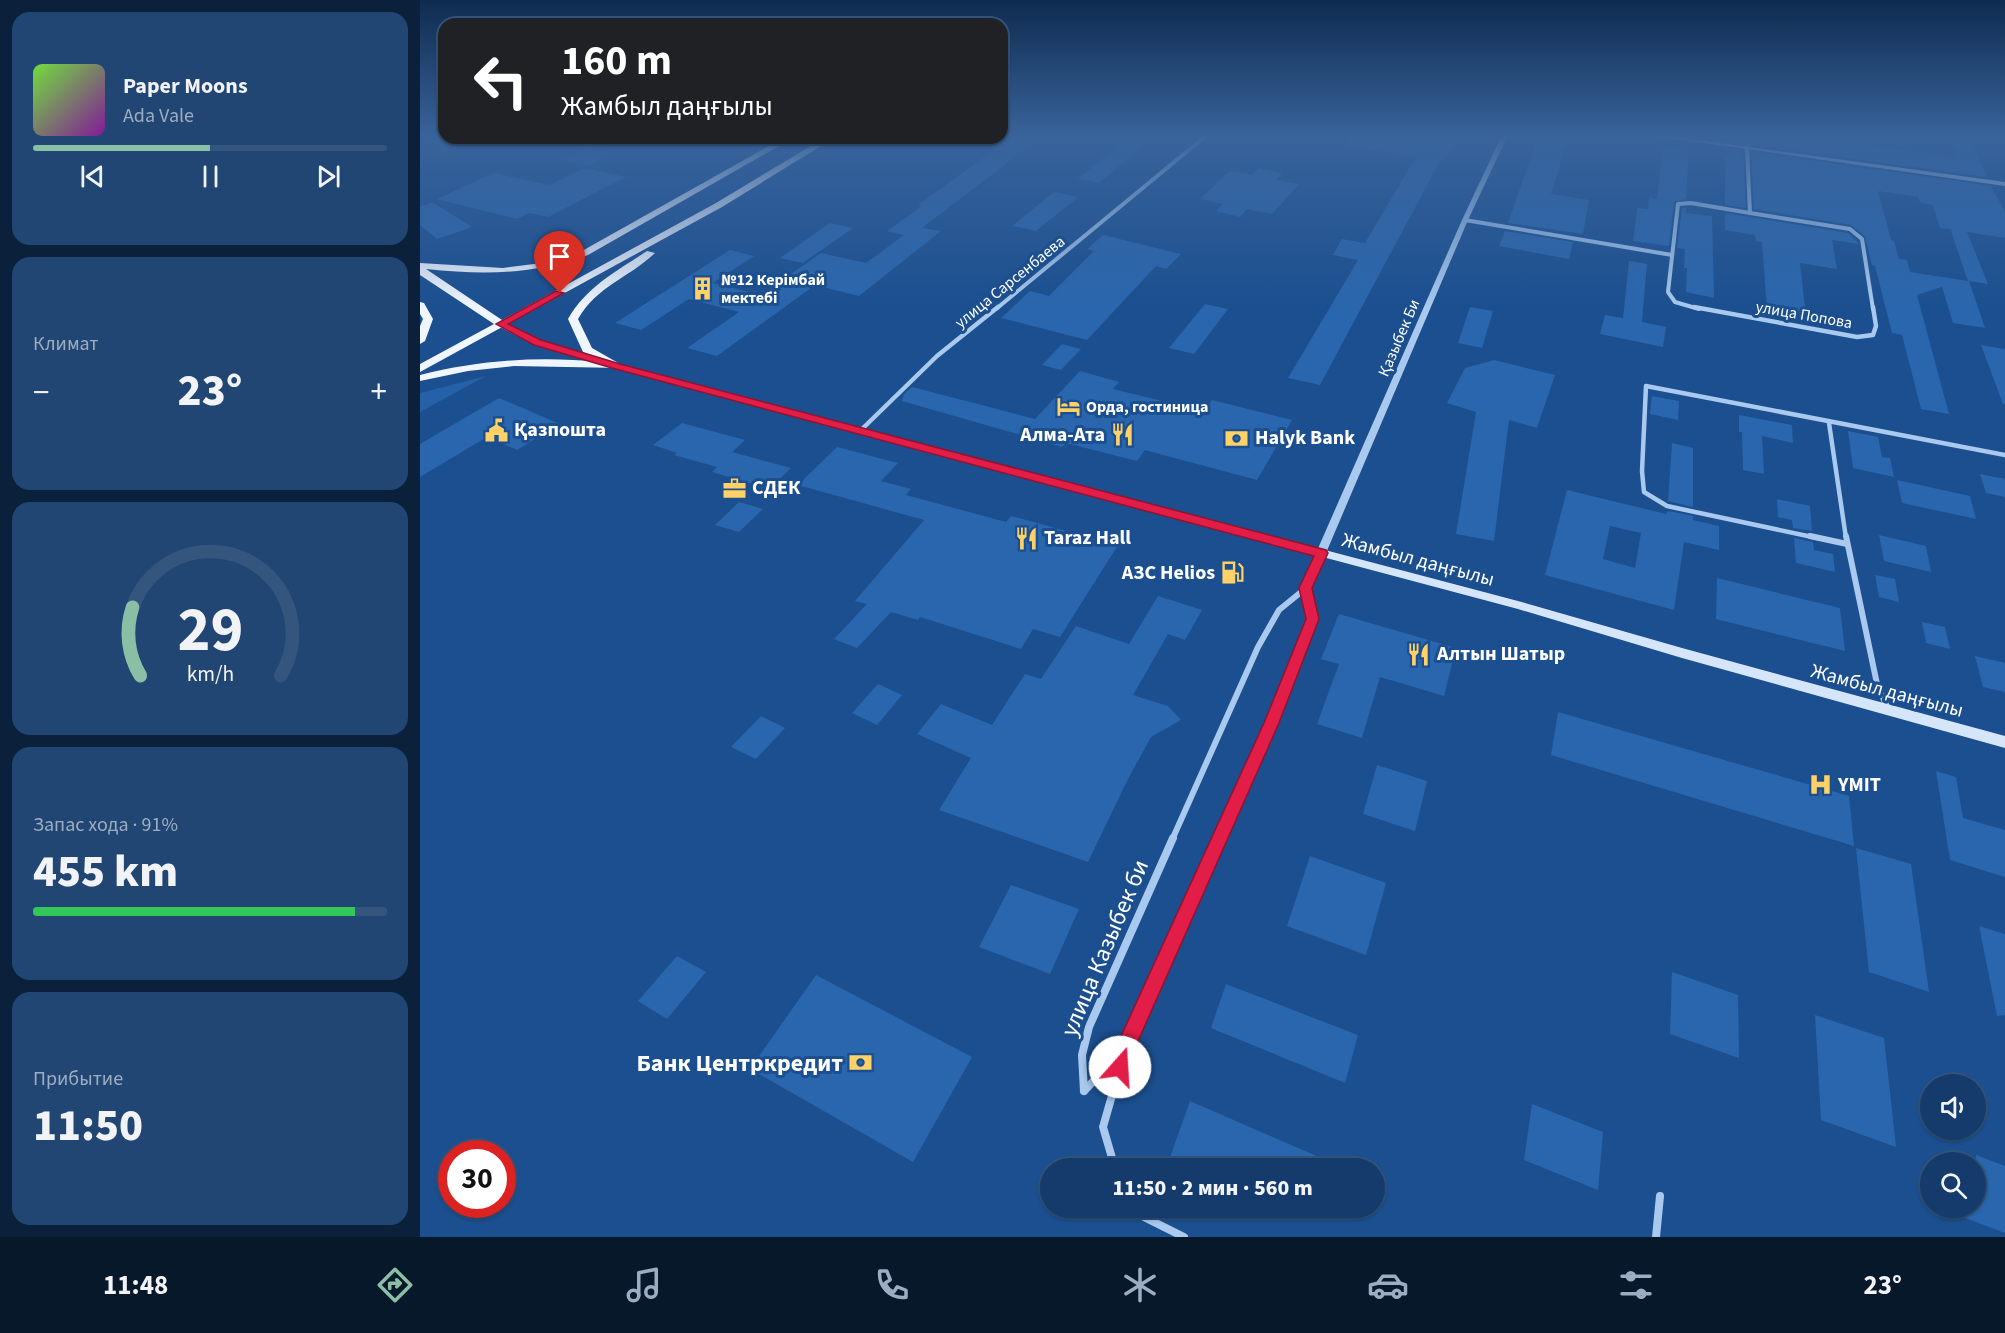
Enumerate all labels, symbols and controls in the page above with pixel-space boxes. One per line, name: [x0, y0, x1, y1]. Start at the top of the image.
text: 160 m: [561, 31, 672, 91]
icon: left: [462, 42, 540, 120]
text: Paper Moons: [123, 70, 248, 102]
text: Жамбыл даңғылы: [561, 87, 773, 126]
text: Ada Vale: [123, 102, 194, 130]
icon: previous: [76, 160, 109, 193]
icon: pause: [194, 160, 227, 193]
icon: next: [312, 160, 345, 193]
pin: [534, 231, 585, 293]
street label: улица Сарсенбаева: [950, 231, 1070, 333]
icon: arrive: [543, 240, 576, 273]
place label: №12 Керімбай мектебі: [721, 269, 825, 309]
building icon: №12 Керімбай мектебі: [690, 276, 716, 302]
street label: Қазыбек Би: [1373, 296, 1425, 380]
street label: улица Попова: [1754, 296, 1854, 334]
text: Климат: [33, 330, 99, 358]
text: 23°: [178, 359, 242, 423]
text: −: [33, 369, 49, 416]
text: +: [371, 369, 387, 416]
hotel icon: Орда, гостиница: [1055, 394, 1081, 420]
place label: Орда, гостиница: [1086, 396, 1209, 418]
place label: Қазпошта: [514, 416, 606, 444]
public building icon: Қазпошта: [483, 417, 509, 443]
place label: Алма-Ата: [1019, 421, 1105, 449]
restaurant icon: Алма-Ата: [1110, 422, 1136, 448]
place label: Halyk Bank: [1255, 424, 1355, 452]
bank icon: Halyk Bank: [1224, 425, 1250, 451]
place label: СДЕК: [752, 474, 801, 502]
office icon: СДЕК: [721, 475, 747, 501]
place label: Taraz Hall: [1044, 524, 1131, 552]
restaurant icon: Taraz Hall: [1013, 525, 1039, 551]
street label: Жамбыл даңғылы: [1339, 526, 1497, 594]
place label: АЗС Helios: [1121, 559, 1215, 587]
fuel station icon: АЗС Helios: [1220, 560, 1246, 586]
text: 29: [177, 586, 243, 675]
place label: Алтын Шатыр: [1436, 640, 1565, 668]
restaurant icon: Алтын Шатыр: [1406, 641, 1432, 667]
street label: Жамбыл даңғылы: [1808, 657, 1966, 725]
text: km/h: [186, 659, 234, 690]
place label: YMIT: [1837, 771, 1881, 799]
hospital icon: YMIT: [1807, 772, 1833, 798]
text: Запас хода · 91%: [33, 811, 178, 839]
text: 455 km: [33, 840, 178, 904]
street label: улица Казыбек би: [1052, 854, 1158, 1042]
position arrow: [1088, 1035, 1152, 1099]
place label: Банк Центркредит: [636, 1046, 843, 1081]
bank icon: Банк Центркредит: [848, 1050, 874, 1076]
text: Прибытие: [33, 1065, 123, 1093]
map controls: [1920, 1074, 1986, 1218]
button: sound: [1920, 1074, 1986, 1140]
text: 11:50: [33, 1094, 143, 1158]
speed limit sign: 30: [438, 1140, 516, 1218]
button: search: [1920, 1152, 1986, 1218]
text: 11:50 · 2 мин · 560 m: [1112, 1172, 1313, 1204]
icon: directions: [374, 1264, 416, 1306]
icon: music: [623, 1264, 665, 1306]
icon: phone: [871, 1264, 913, 1306]
icon: climate: [1119, 1264, 1161, 1306]
icon: car: [1367, 1264, 1409, 1306]
icon: filters: [1615, 1264, 1657, 1306]
text: 11:48: [103, 1266, 168, 1305]
text: 23°: [1864, 1266, 1902, 1305]

